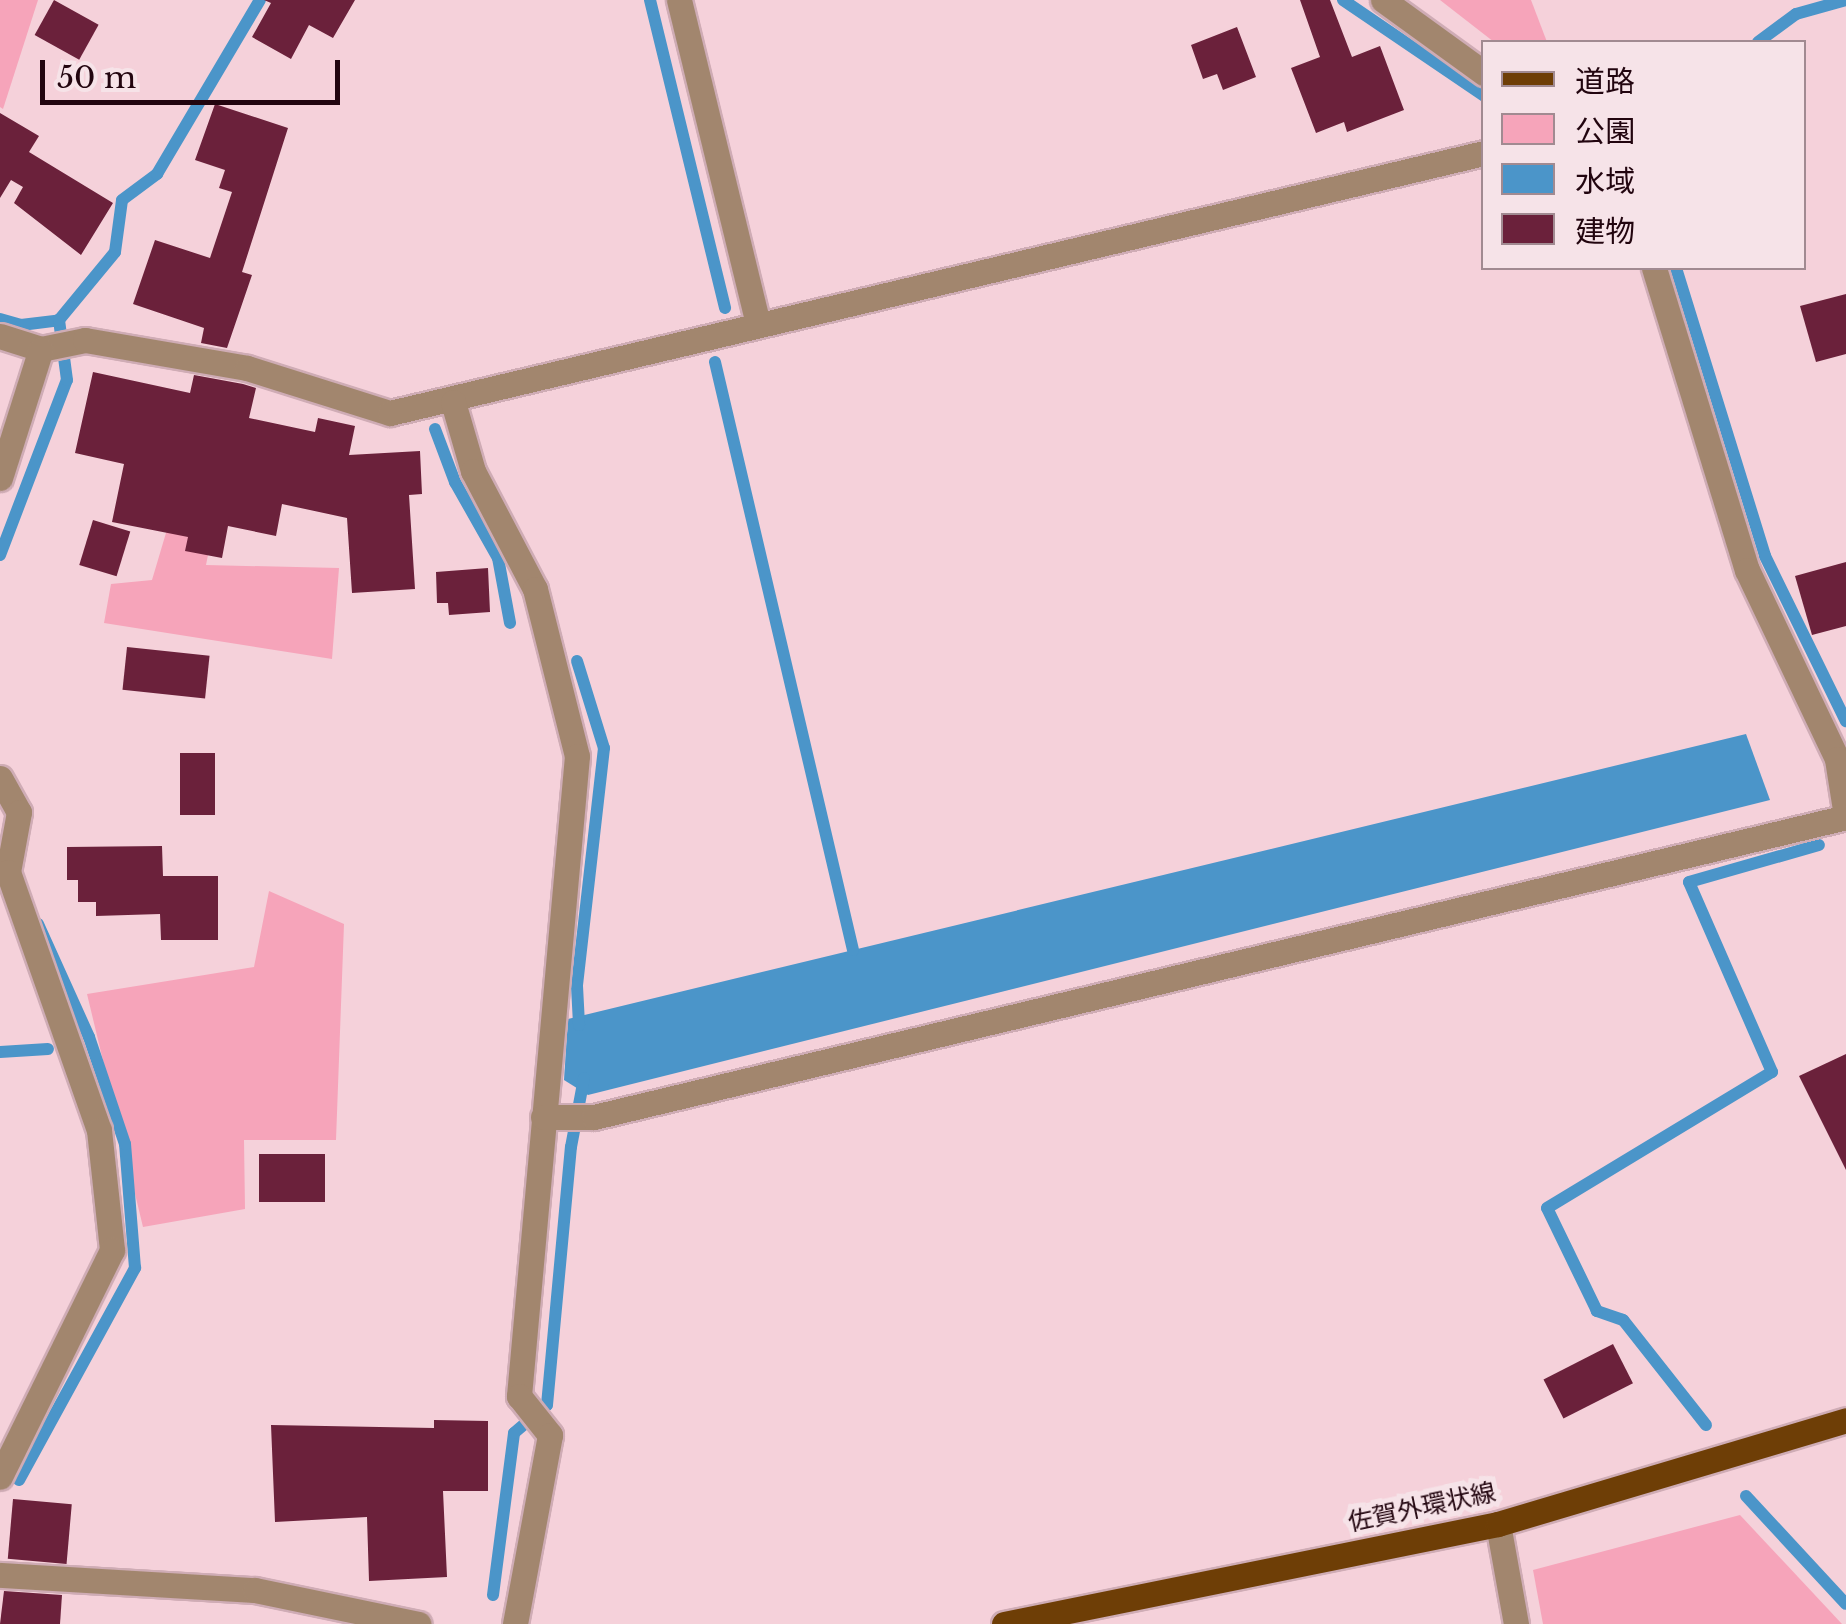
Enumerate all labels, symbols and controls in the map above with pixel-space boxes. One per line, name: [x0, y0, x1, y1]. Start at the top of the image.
scale bar: [45, 40, 345, 102]
legend: [1481, 40, 1806, 270]
text: 50 m: [57, 59, 136, 96]
text: 道路: [1575, 63, 1635, 100]
text: 公園: [1575, 113, 1635, 150]
text: 水域: [1575, 163, 1635, 200]
text: 建物: [1575, 213, 1635, 250]
street label: 佐賀外環状線: [1346, 1478, 1498, 1538]

